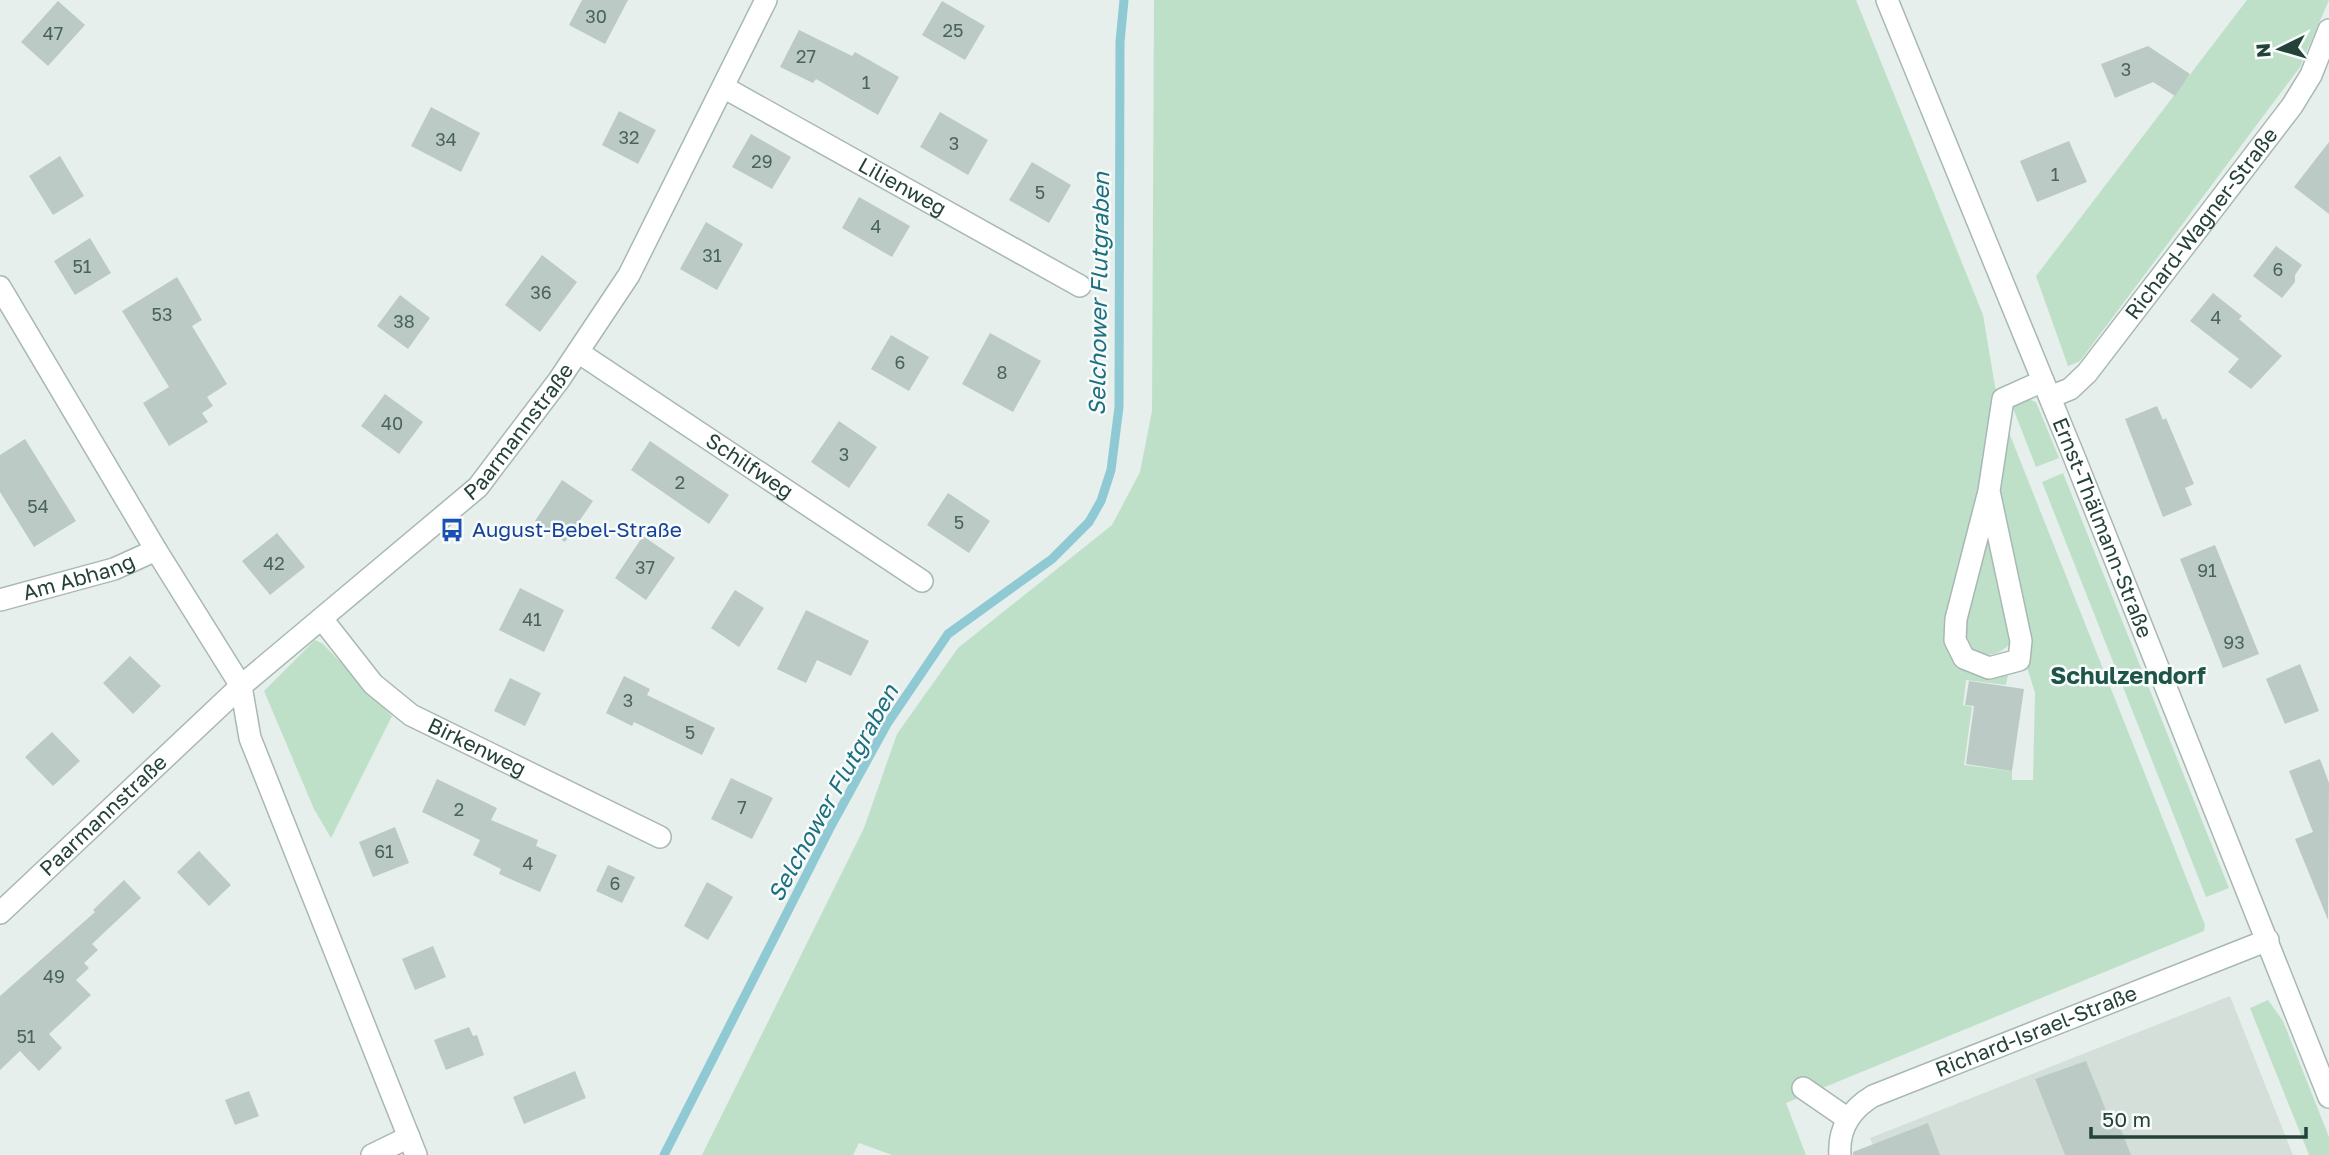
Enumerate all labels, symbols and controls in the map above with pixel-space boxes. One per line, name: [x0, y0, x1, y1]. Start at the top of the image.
house number: 30: [585, 5, 607, 27]
north arrow: [2245, 14, 2315, 84]
house number: 25: [943, 19, 963, 41]
house number: 47: [43, 22, 63, 44]
text: N: [2250, 42, 2275, 59]
house number: 27: [796, 45, 816, 67]
house number: 3: [2121, 58, 2131, 80]
house number: 1: [862, 71, 871, 93]
street label: Richard-Wagner-Straße: [2119, 122, 2283, 324]
house number: 32: [619, 126, 639, 148]
house number: 34: [435, 128, 457, 150]
house number: 3: [949, 132, 959, 154]
house number: 29: [751, 150, 773, 172]
street label: Lilienweg: [854, 151, 951, 221]
house number: 1: [2051, 163, 2060, 185]
water label: Selchower Flutgraben: [1082, 171, 1114, 416]
house number: 5: [1035, 181, 1045, 203]
house number: 4: [871, 215, 882, 237]
house number: 31: [702, 244, 722, 266]
house number: 51: [72, 255, 92, 277]
house number: 6: [2273, 258, 2283, 280]
house number: 36: [530, 281, 552, 303]
house number: 53: [152, 303, 172, 325]
house number: 4: [2211, 306, 2222, 328]
house number: 38: [393, 310, 415, 332]
house number: 6: [895, 351, 905, 373]
street label: Paarmannstraße: [458, 358, 578, 505]
house number: 8: [997, 361, 1007, 383]
house number: 40: [381, 412, 403, 434]
street label: Ernst-Thälmann-Straße: [2047, 413, 2159, 641]
street label: Schilfweg: [701, 427, 799, 504]
house number: 3: [839, 443, 849, 465]
house number: 2: [675, 471, 685, 493]
house number: 54: [27, 495, 49, 517]
house number: 5: [954, 511, 964, 533]
bus stop icon: August-Bebel-Straße: [438, 516, 466, 544]
place label: August-Bebel-Straße: [472, 516, 682, 542]
street label: Am Abhang: [20, 547, 139, 605]
house number: 42: [263, 552, 285, 574]
house number: 37: [635, 556, 655, 578]
house number: 91: [2197, 559, 2217, 581]
house number: 41: [522, 608, 542, 630]
house number: 93: [2223, 631, 2245, 653]
district label: Schulzendorf: [2050, 660, 2206, 689]
water label: Selchower Flutgraben: [761, 678, 904, 906]
house number: 3: [623, 689, 633, 711]
street label: Birkenweg: [424, 711, 531, 781]
house number: 5: [685, 721, 695, 743]
street label: Paarmannstraße: [33, 749, 172, 881]
house number: 7: [737, 796, 747, 818]
house number: 2: [454, 798, 464, 820]
house number: 61: [374, 840, 394, 862]
house number: 4: [523, 852, 534, 874]
house number: 6: [610, 872, 620, 894]
house number: 49: [43, 965, 65, 987]
street label: Richard-Israel-Straße: [1931, 979, 2140, 1082]
house number: 51: [16, 1025, 36, 1047]
scale bar: [2091, 1096, 2306, 1140]
text: 50 m: [2102, 1106, 2151, 1132]

